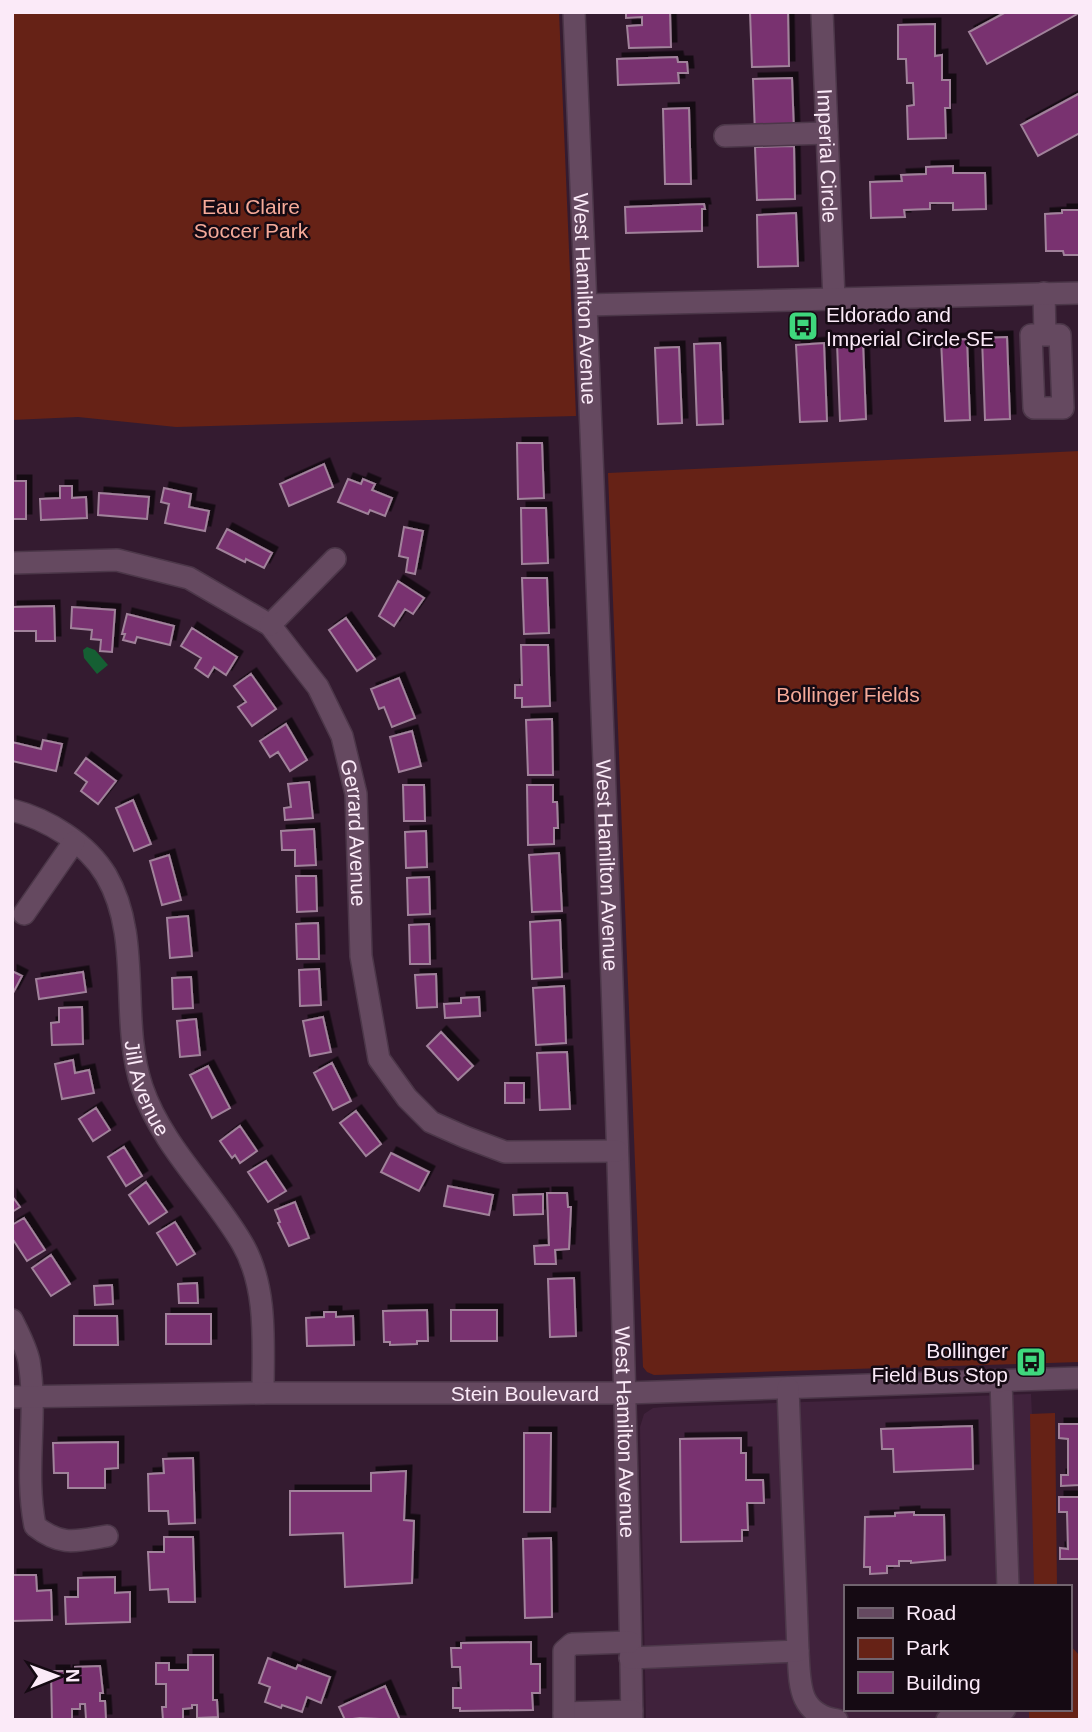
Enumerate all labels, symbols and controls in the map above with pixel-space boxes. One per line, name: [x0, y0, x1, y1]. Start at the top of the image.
street label: Imperial Circle: [814, 88, 842, 223]
street label: West Hamilton Avenue: [570, 192, 601, 405]
park label: Eau Claire Soccer Park: [194, 195, 309, 242]
place label: Eldorado and Imperial Circle SE: [826, 303, 994, 350]
bus stop icon: Eldorado and Imperial Circle SE: [786, 309, 820, 343]
park label: Bollinger Fields: [776, 683, 920, 706]
street label: Gerrard Avenue: [336, 757, 371, 907]
street label: West Hamilton Avenue: [592, 759, 623, 972]
street label: Jill Avenue: [121, 1039, 175, 1140]
street label: West Hamilton Avenue: [611, 1326, 640, 1538]
place label: Bollinger Field Bus Stop: [871, 1339, 1008, 1386]
bus stop icon: Bollinger Field Bus Stop: [1014, 1345, 1048, 1379]
street label: Stein Boulevard: [451, 1382, 599, 1405]
legend: [844, 1585, 1071, 1711]
text: Road: [906, 1601, 956, 1624]
text: Park: [906, 1636, 950, 1659]
north arrow: [21, 1641, 91, 1711]
text: N: [62, 1669, 83, 1683]
text: Building: [906, 1671, 981, 1694]

